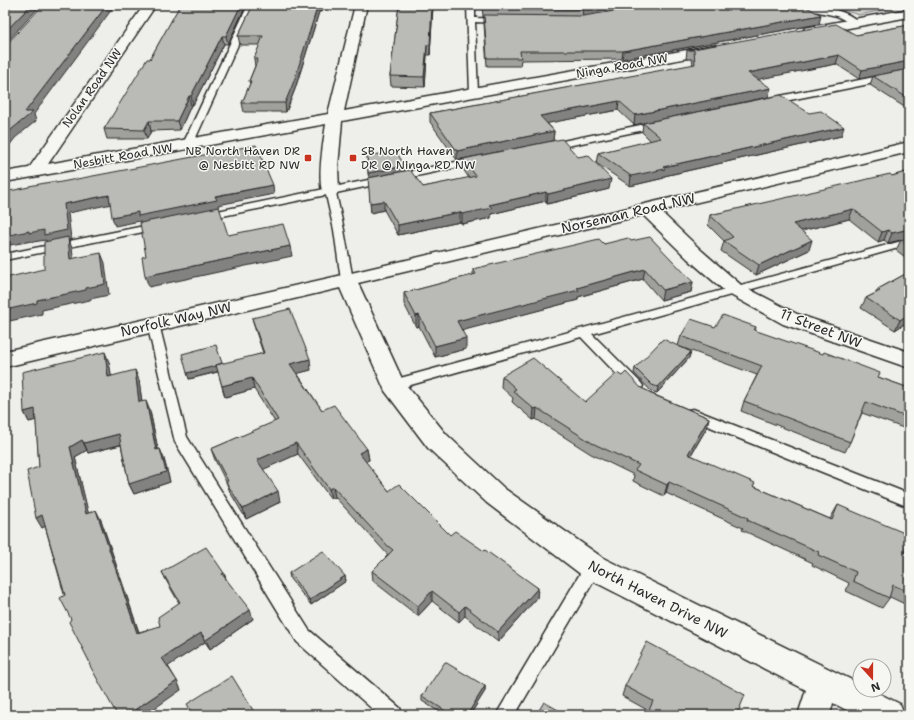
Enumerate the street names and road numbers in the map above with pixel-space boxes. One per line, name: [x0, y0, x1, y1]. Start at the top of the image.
street label: Nolan Road NW: [59, 45, 125, 131]
street label: Ninga Road NW: [575, 50, 669, 82]
street label: Nesbitt Road NW: [72, 139, 174, 173]
street label: Norseman Road NW: [559, 189, 697, 237]
street label: Norfolk Way NW: [119, 297, 233, 341]
street label: 11 Street NW: [778, 304, 864, 352]
street label: North Haven Drive NW: [585, 556, 731, 642]

